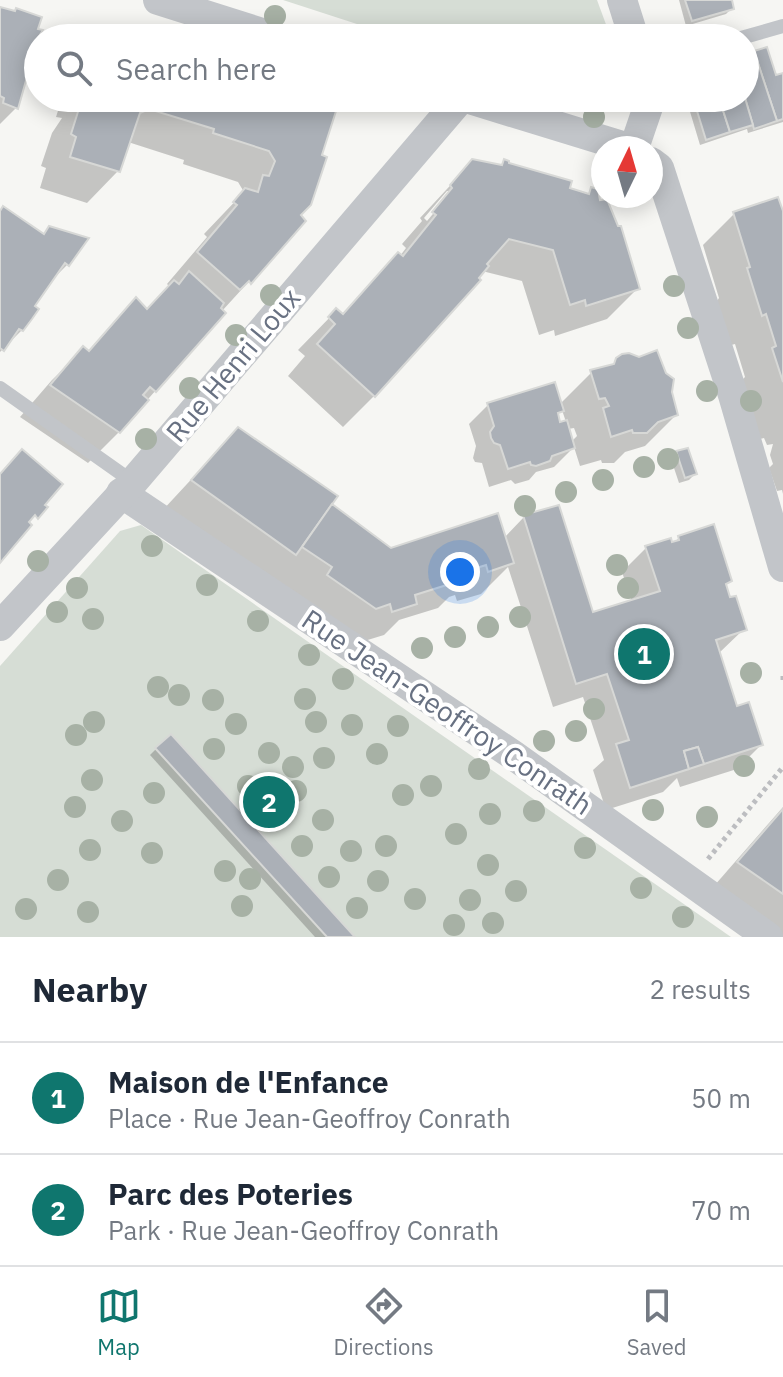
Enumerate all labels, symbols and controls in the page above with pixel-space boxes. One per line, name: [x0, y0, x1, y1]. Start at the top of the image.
search box: [24, 24, 759, 112]
icon: search: [52, 46, 96, 90]
text: Search here: [116, 49, 277, 88]
north arrow: [591, 136, 663, 208]
street label: Rue Henri Loux: [157, 280, 308, 449]
your location: [440, 552, 480, 592]
street label: Rue Jean-Geoffroy Conrath: [295, 600, 600, 823]
pin: 1: [618, 624, 670, 684]
pin: 2: [243, 772, 295, 832]
text: Nearby: [32, 967, 147, 1011]
text: 2 results: [649, 972, 751, 1006]
text: Maison de l'Enfance: [108, 1062, 389, 1101]
text: 1: [50, 1081, 66, 1115]
text: 50 m: [691, 1081, 751, 1115]
text: Place · Rue Jean-Geoffroy Conrath: [108, 1101, 511, 1135]
text: Parc des Poteries: [108, 1174, 353, 1213]
text: 2: [50, 1193, 66, 1227]
text: 70 m: [691, 1193, 751, 1227]
text: Park · Rue Jean-Geoffroy Conrath: [108, 1213, 499, 1247]
tab: Map: [97, 1284, 141, 1361]
tab: Directions: [334, 1284, 434, 1361]
tab: Saved: [627, 1284, 686, 1361]

